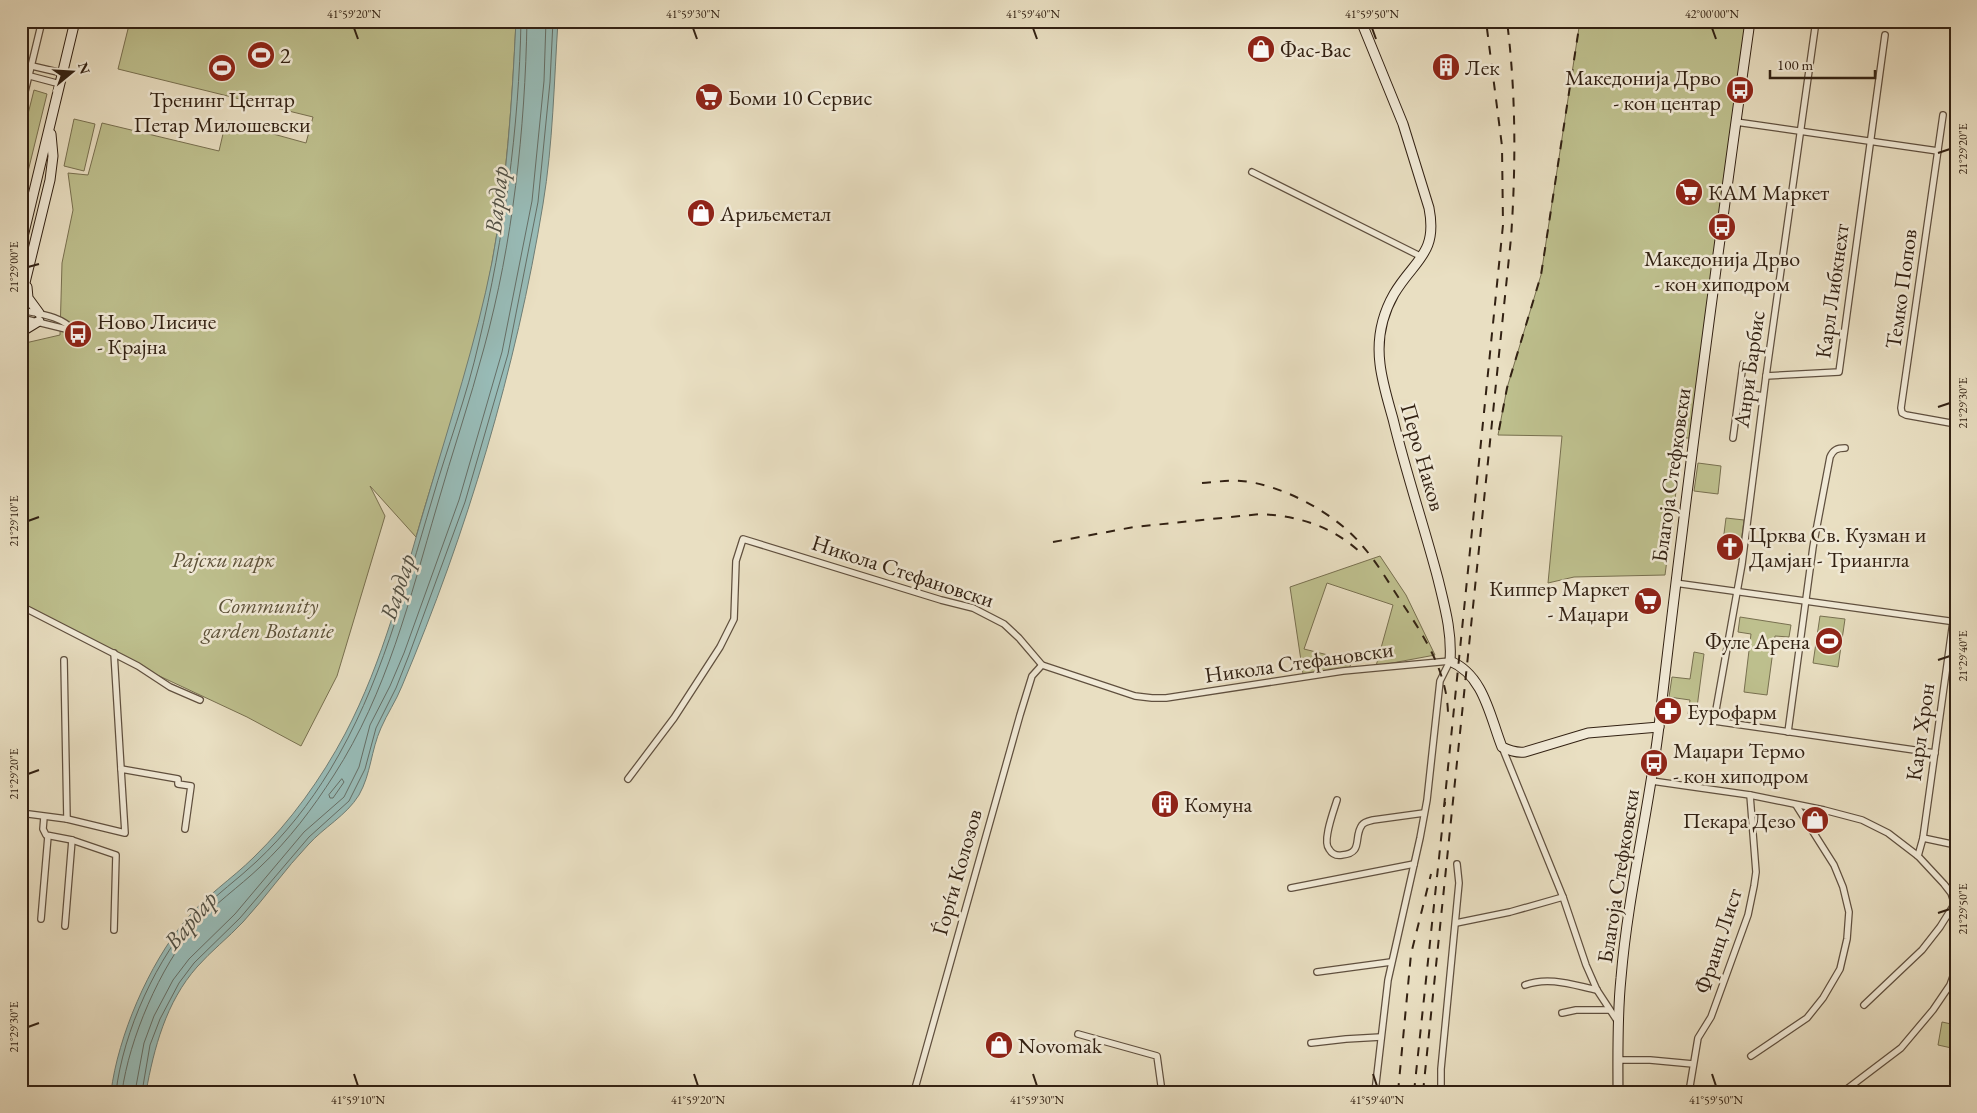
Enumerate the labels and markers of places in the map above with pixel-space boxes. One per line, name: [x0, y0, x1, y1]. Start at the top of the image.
shop icon: Фас-Вас: [1246, 34, 1276, 64]
place label: Фас-Вас: [1280, 35, 1351, 64]
sports icon: 2: [246, 40, 276, 70]
place label: 2: [280, 41, 291, 70]
building icon: Лек: [1431, 52, 1461, 82]
sports icon: Тренинг Центар Петар Милошевски: [207, 53, 237, 83]
place label: Лек: [1465, 53, 1500, 82]
place label: Македонија Дрво - кон центар: [1565, 63, 1721, 117]
bus stop icon: Македонија Дрво - кон центар: [1725, 75, 1755, 105]
supermarket icon: Боми 10 Сервис: [694, 82, 724, 112]
place label: Боми 10 Сервис: [728, 83, 872, 112]
place label: Тренинг Центар Петар Милошевски: [133, 85, 311, 139]
supermarket icon: КАМ Маркет: [1674, 177, 1704, 207]
place label: КАМ Маркет: [1708, 178, 1829, 207]
shop icon: Ариљеметал: [686, 198, 716, 228]
place label: Ариљеметал: [719, 199, 832, 228]
bus stop icon: Македонија Дрво - кон хиподром: [1707, 212, 1737, 242]
place label: Македонија Дрво - кон хиподром: [1644, 244, 1800, 298]
place label: Ново Лисиче - Крајна: [97, 307, 217, 361]
bus stop icon: Ново Лисиче - Крајна: [63, 319, 93, 349]
place label: Црква Св. Кузман и Дамјан - Триангла: [1749, 520, 1927, 574]
church icon: Црква Св. Кузман и Дамјан - Триангла: [1715, 532, 1745, 562]
place label: Киппер Маркет - Маџари: [1489, 574, 1629, 628]
supermarket icon: Киппер Маркет - Маџари: [1633, 586, 1663, 616]
sports icon: Фуле Арена: [1814, 626, 1844, 656]
place label: Фуле Арена: [1705, 627, 1810, 656]
pharmacy icon: Еурофарм: [1653, 696, 1683, 726]
place label: Еурофарм: [1687, 697, 1777, 726]
place label: Маџари Термо - кон хиподром: [1673, 736, 1809, 790]
bus stop icon: Маџари Термо - кон хиподром: [1639, 748, 1669, 778]
building icon: Комуна: [1150, 789, 1180, 819]
place label: Комуна: [1184, 790, 1253, 819]
shop icon: Пекара Дезо: [1800, 805, 1830, 835]
place label: Пекара Дезо: [1683, 806, 1796, 835]
shop icon: Novomak: [984, 1030, 1014, 1060]
place label: Novomak: [1018, 1031, 1103, 1060]

